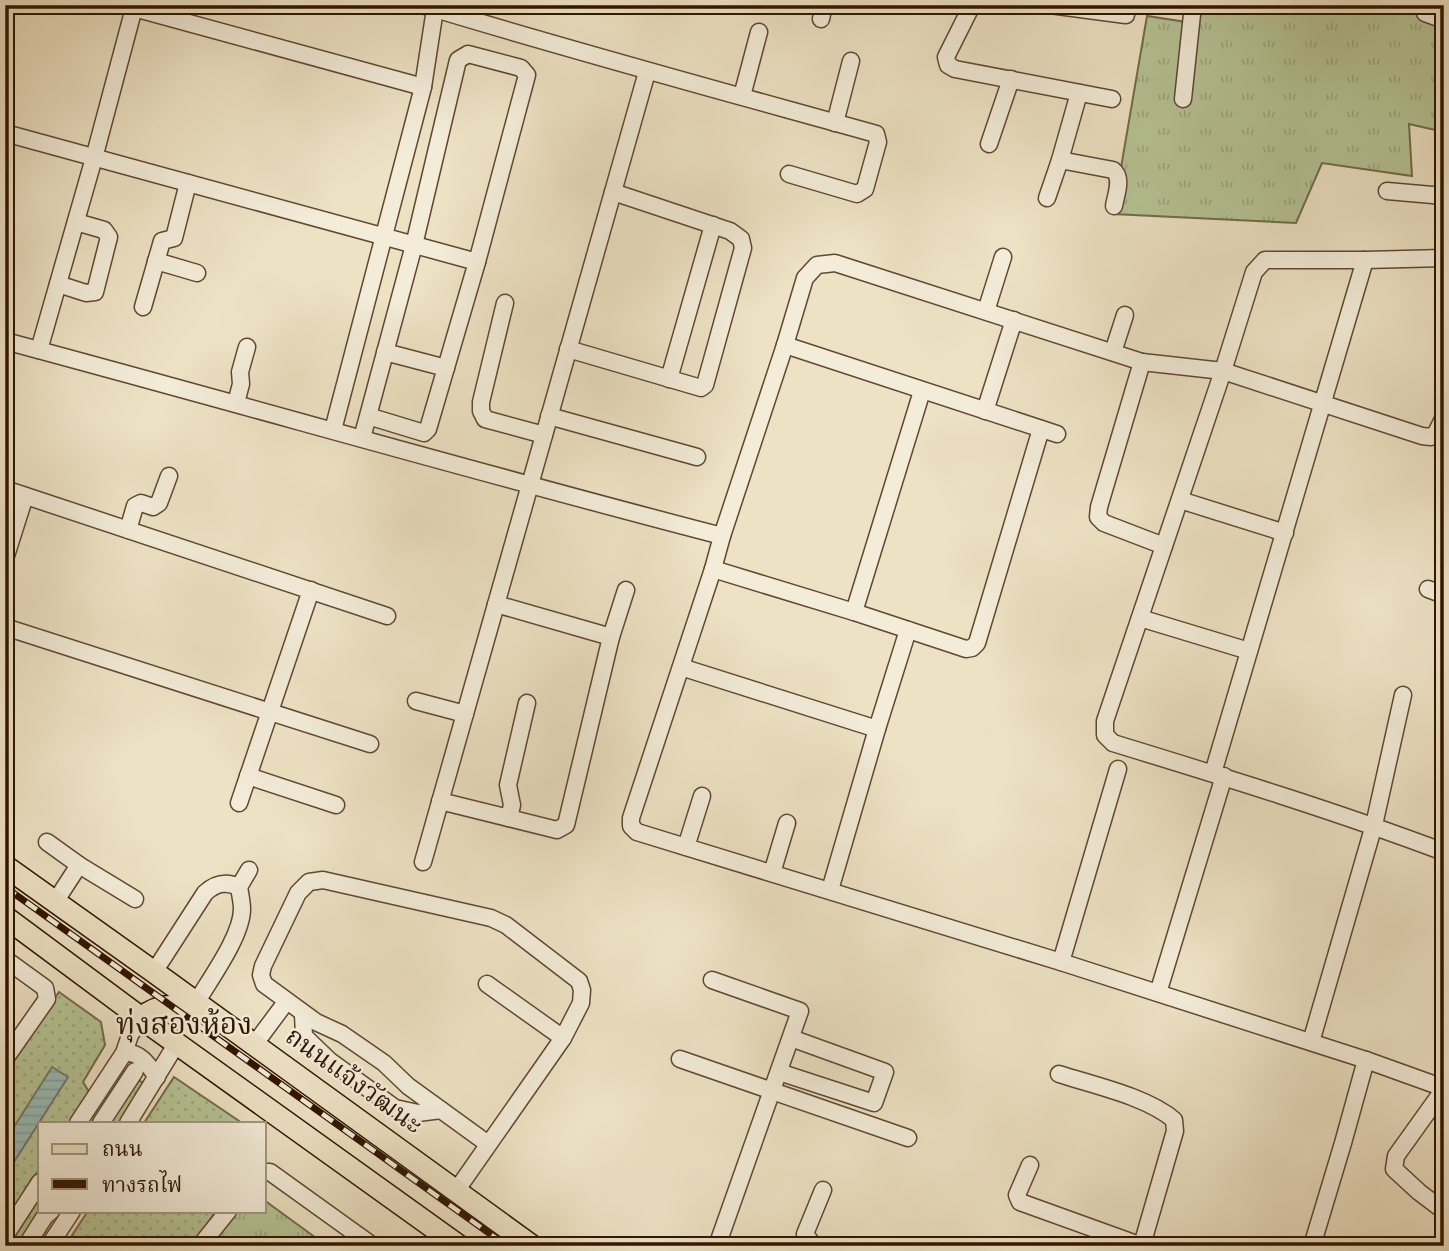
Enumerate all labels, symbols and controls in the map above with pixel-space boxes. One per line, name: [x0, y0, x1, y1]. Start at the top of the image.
district label: ทุ่งสองห้อง: [116, 1005, 252, 1048]
street label: ถนนแจ้งวัฒนะ: [277, 1019, 429, 1145]
legend: [38, 1122, 266, 1212]
text: ถนน: [102, 1136, 143, 1166]
text: ทางรถไฟ: [102, 1170, 182, 1202]

